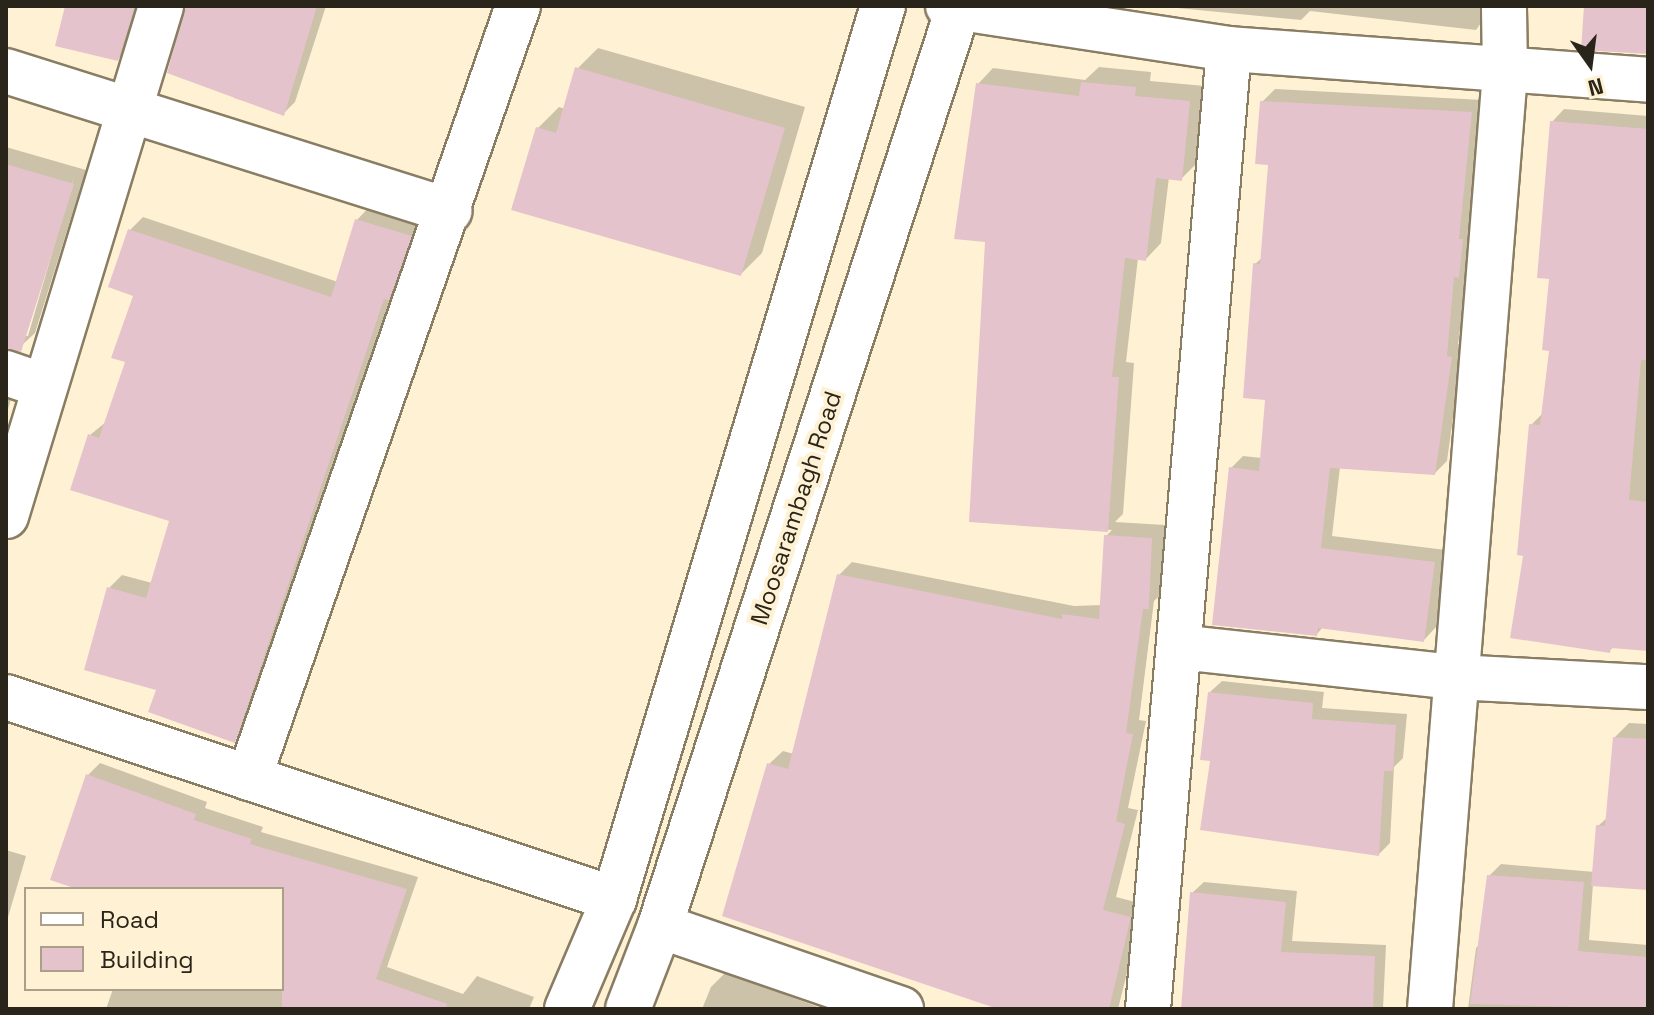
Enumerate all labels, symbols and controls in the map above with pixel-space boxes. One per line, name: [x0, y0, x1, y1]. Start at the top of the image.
north arrow: [1550, 24, 1630, 104]
text: N: [1585, 72, 1606, 103]
street label: Moosarambagh Road: [745, 388, 847, 628]
legend: [24, 887, 284, 991]
text: Road: [100, 904, 159, 935]
text: Building: [100, 944, 194, 975]

